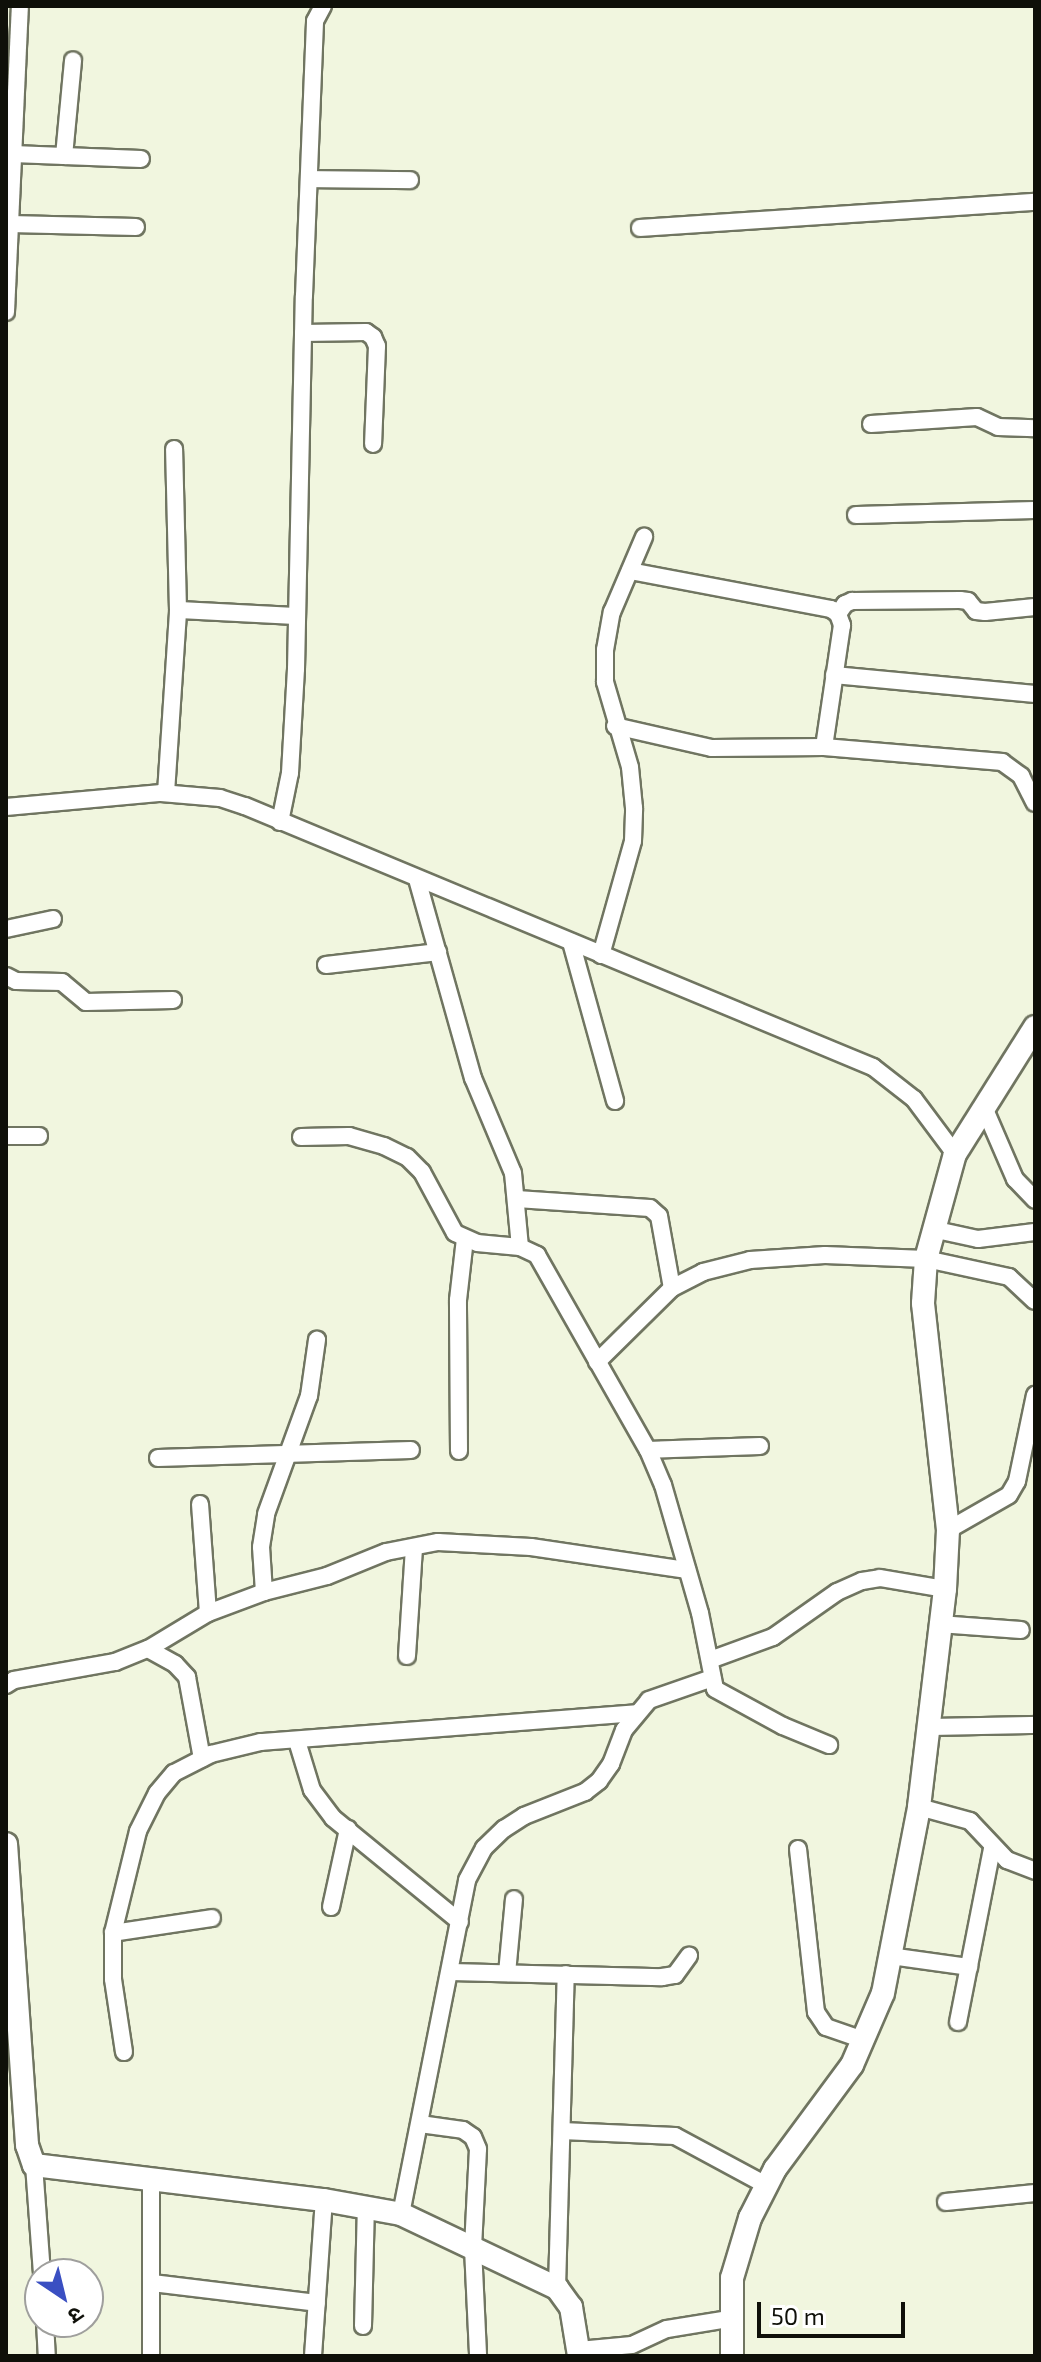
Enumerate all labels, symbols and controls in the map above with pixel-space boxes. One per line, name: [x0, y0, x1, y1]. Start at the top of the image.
north arrow: [24, 2258, 104, 2338]
scale bar: [761, 2286, 909, 2336]
text: 50 m: [771, 2301, 825, 2330]
text: उ: [64, 2302, 89, 2330]

